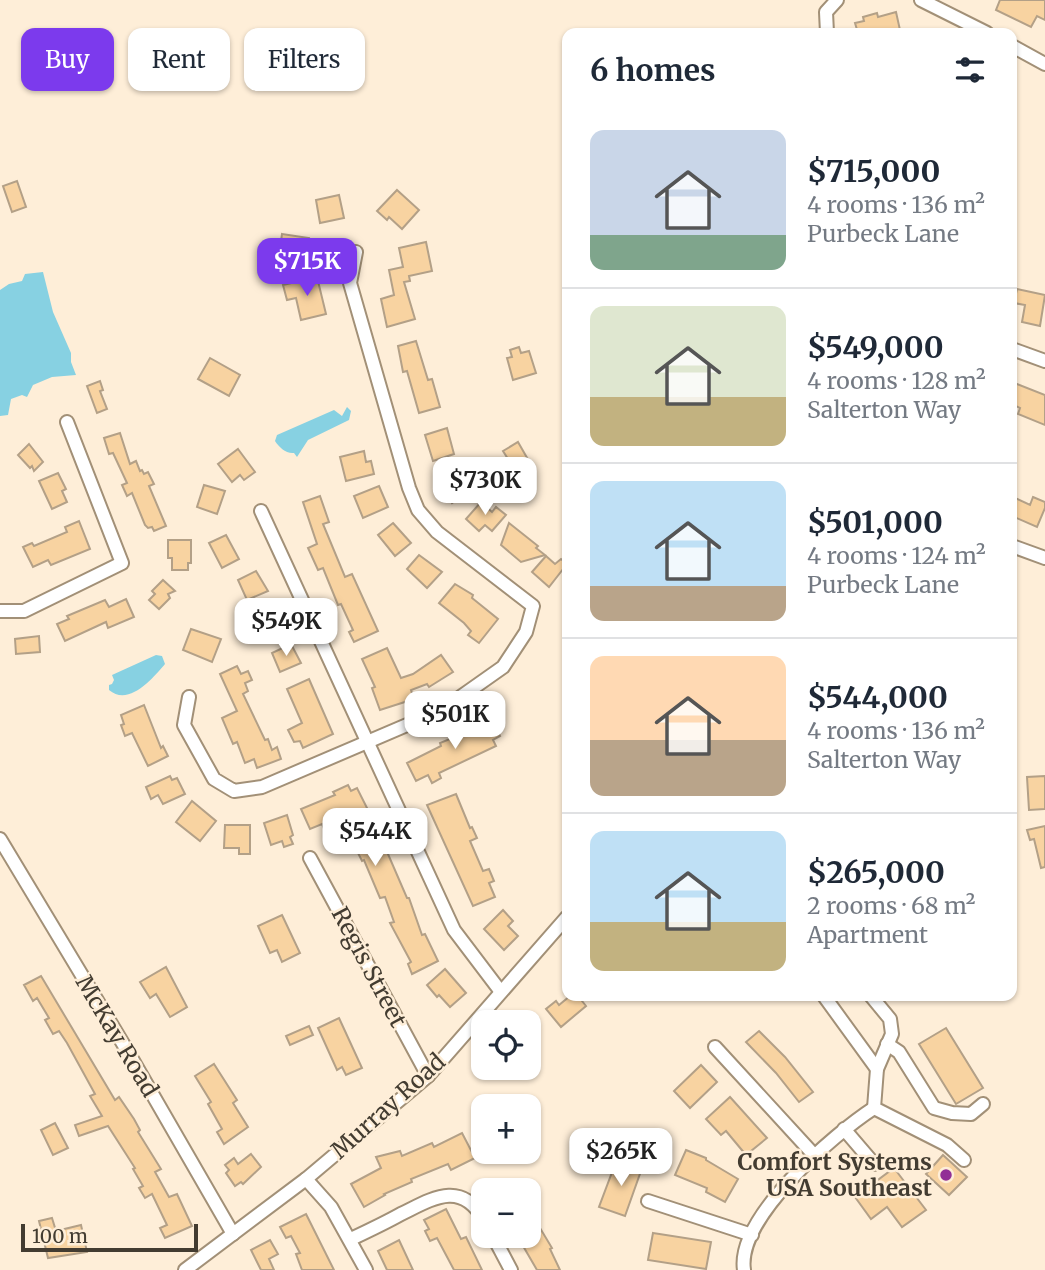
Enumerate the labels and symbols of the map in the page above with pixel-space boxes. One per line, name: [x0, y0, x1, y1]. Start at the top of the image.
pin: $715K: [258, 238, 356, 298]
pin: $730K: [436, 458, 534, 517]
pin: $549K: [237, 598, 335, 658]
pin: $501K: [406, 692, 504, 751]
pin: $544K: [326, 808, 424, 868]
street label: Regis Street: [326, 902, 413, 1032]
street label: McKay Road: [70, 970, 165, 1102]
street label: Murray Road: [325, 1047, 451, 1164]
pin: $265K: [572, 1128, 670, 1188]
place label: Comfort Systems USA Southeast: [738, 1147, 932, 1202]
marker: Comfort Systems USA Southeast: [938, 1167, 954, 1183]
scale bar: [21, 1221, 198, 1253]

